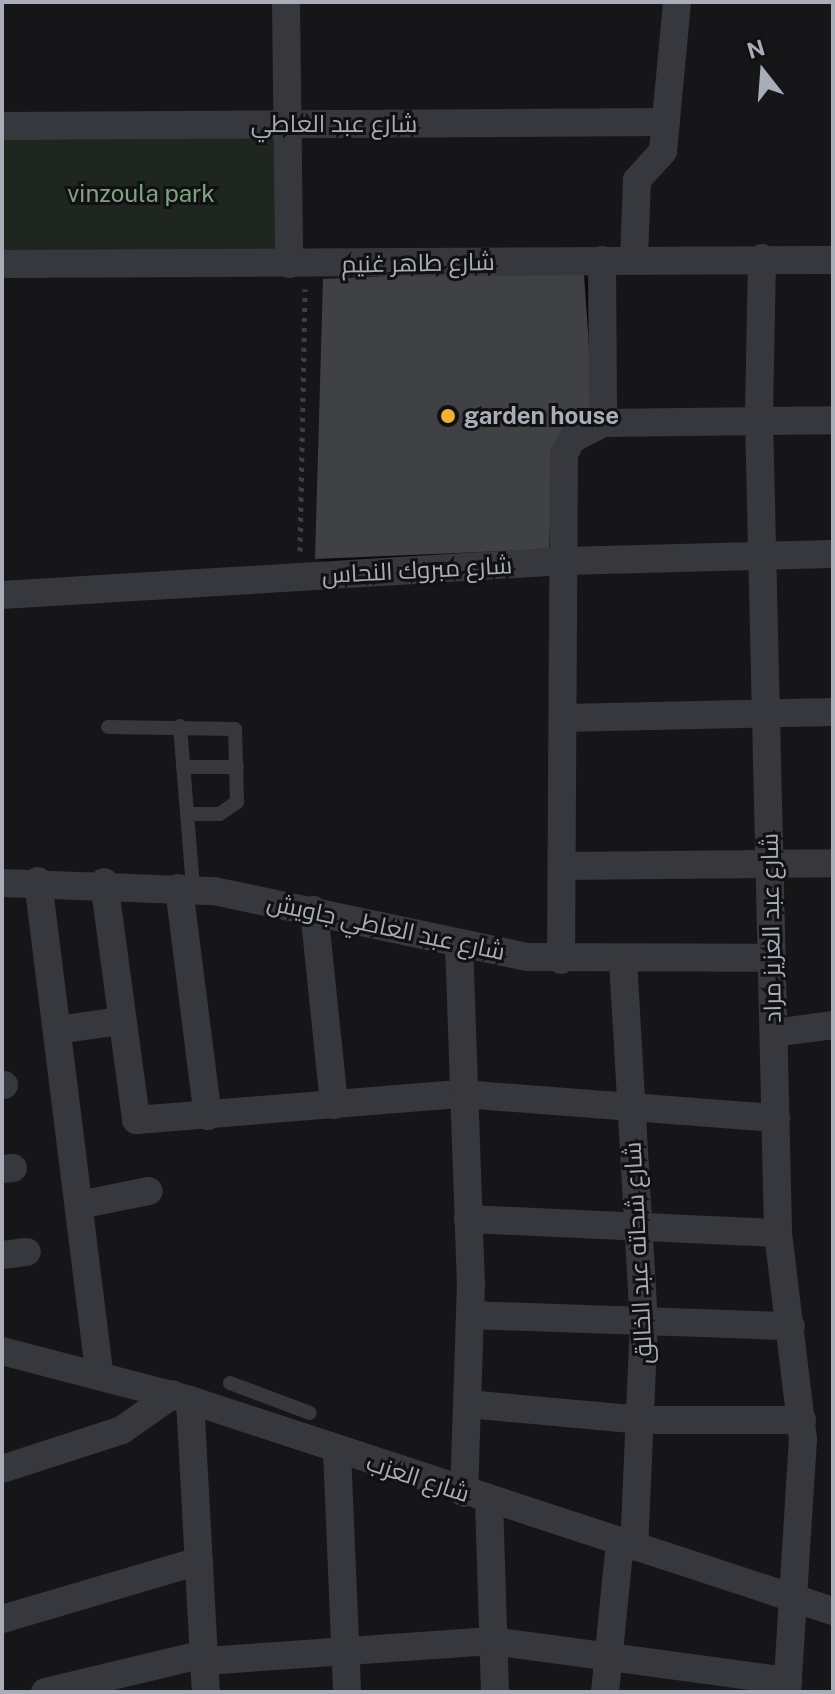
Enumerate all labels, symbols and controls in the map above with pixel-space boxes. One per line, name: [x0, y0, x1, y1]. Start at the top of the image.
north arrow: [723, 32, 803, 112]
text: N: [744, 34, 768, 64]
street label: شارع عبد العاطي: [251, 110, 417, 138]
park label: vinzoula park: [67, 180, 215, 208]
street label: شارع طاهر غنيم: [341, 247, 495, 279]
place label: garden house: [464, 402, 619, 430]
marker: garden house: [439, 407, 457, 425]
street label: شارع مبروك النحاس: [321, 551, 513, 589]
street label: شارع عبد العزيز مراد: [755, 833, 787, 1023]
street label: شارع عبد العاطي جاويش: [264, 888, 508, 966]
street label: شارع شحاته عبد الخالق: [618, 1141, 658, 1365]
street label: شارع العزب: [363, 1448, 473, 1508]

